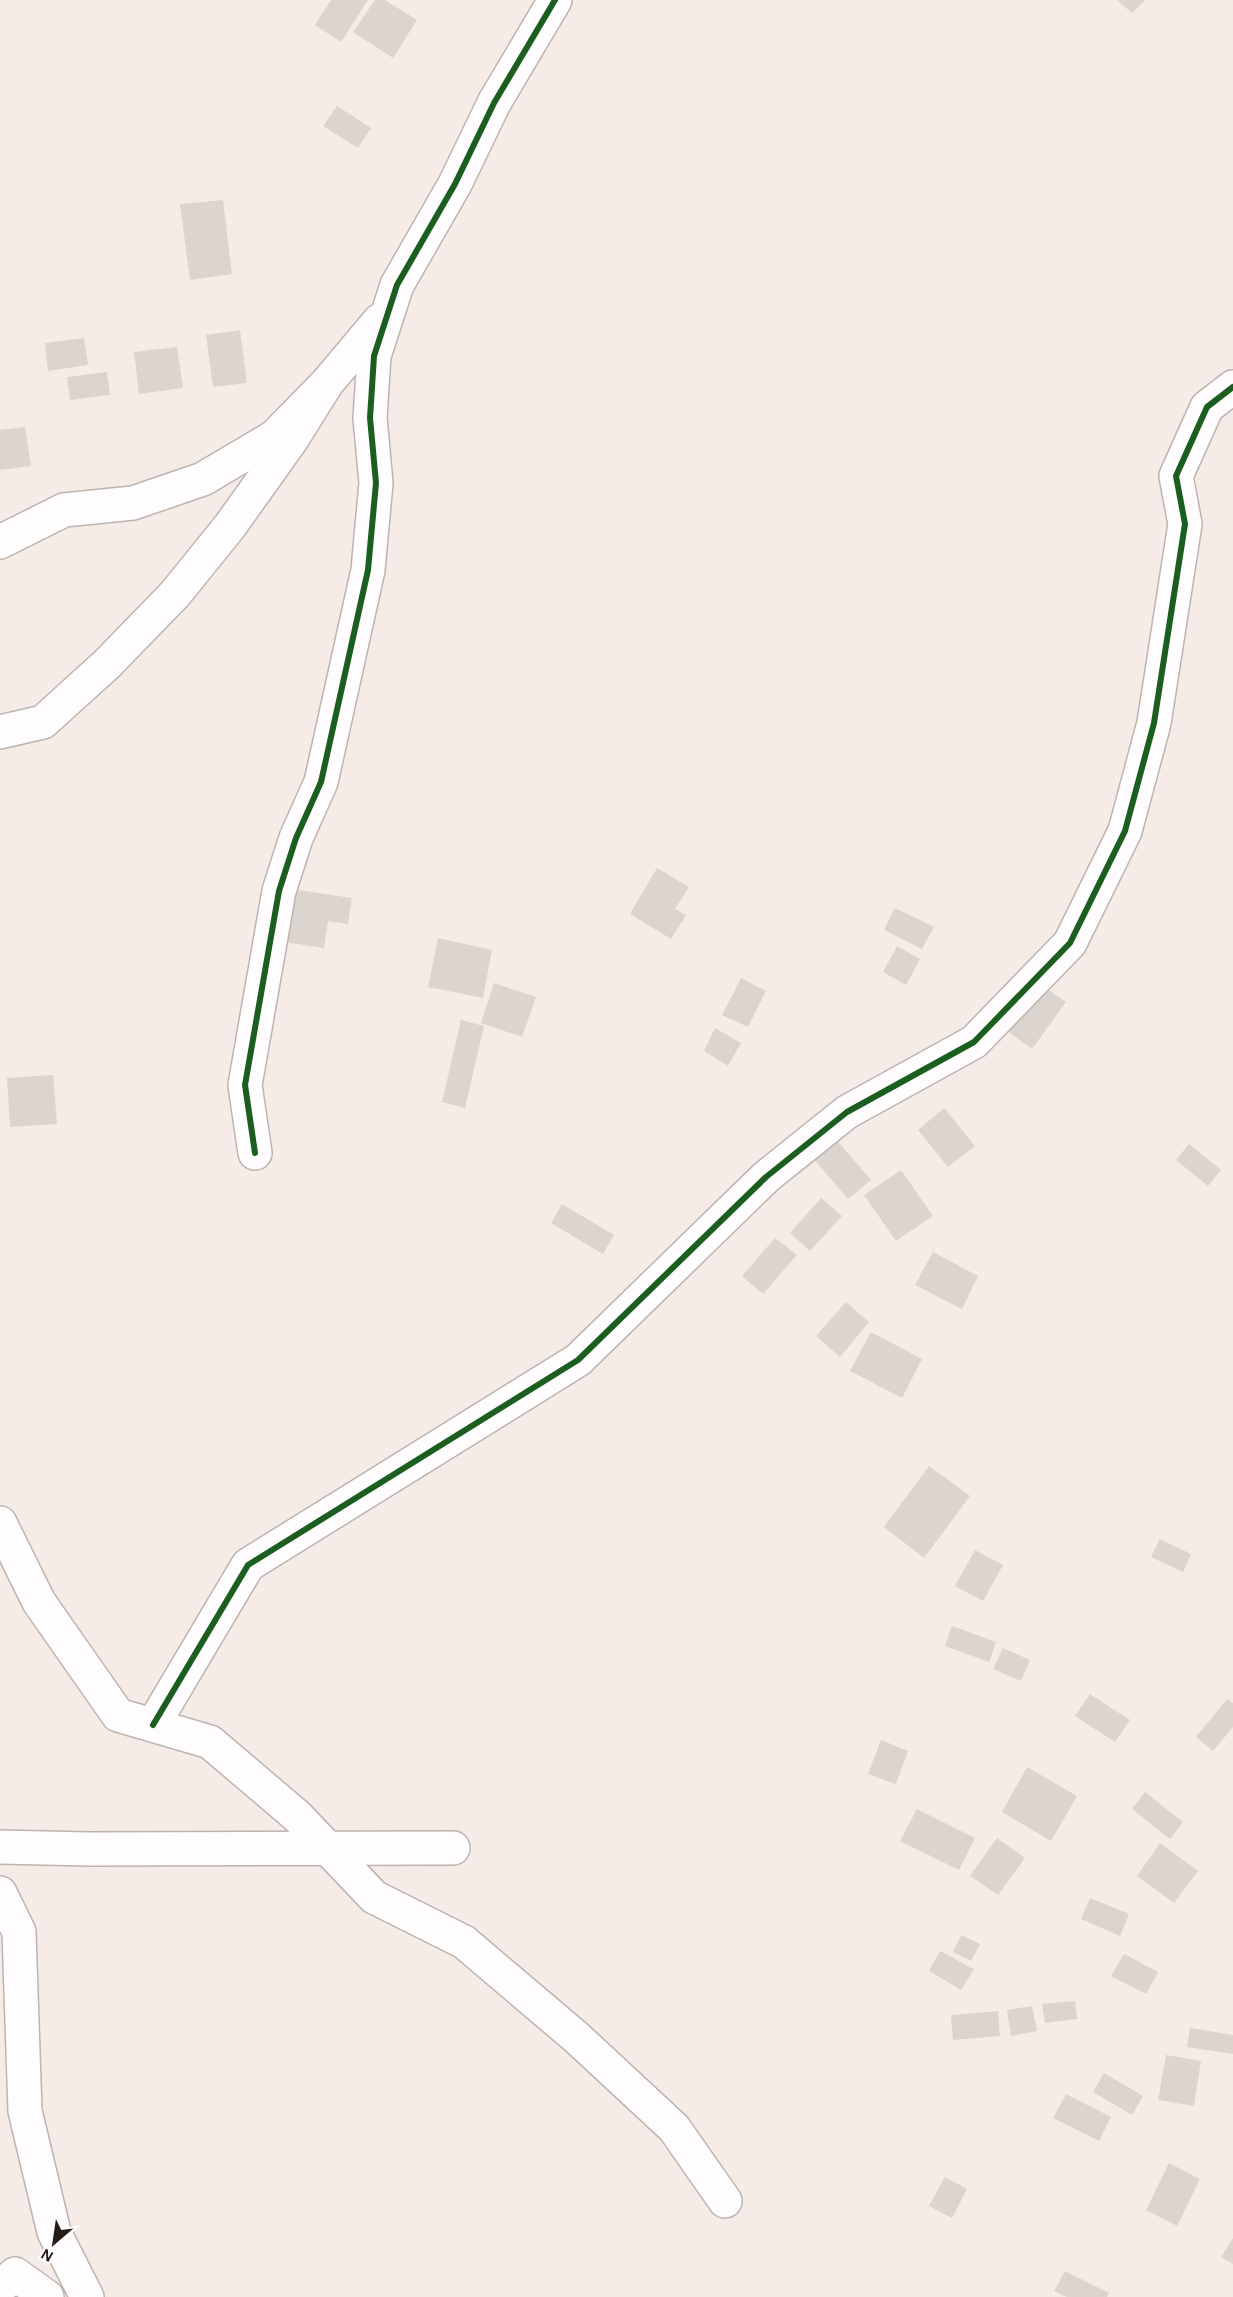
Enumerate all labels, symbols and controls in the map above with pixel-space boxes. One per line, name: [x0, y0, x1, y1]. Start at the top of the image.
north arrow: [24, 2213, 84, 2273]
text: N: [38, 2246, 56, 2265]

